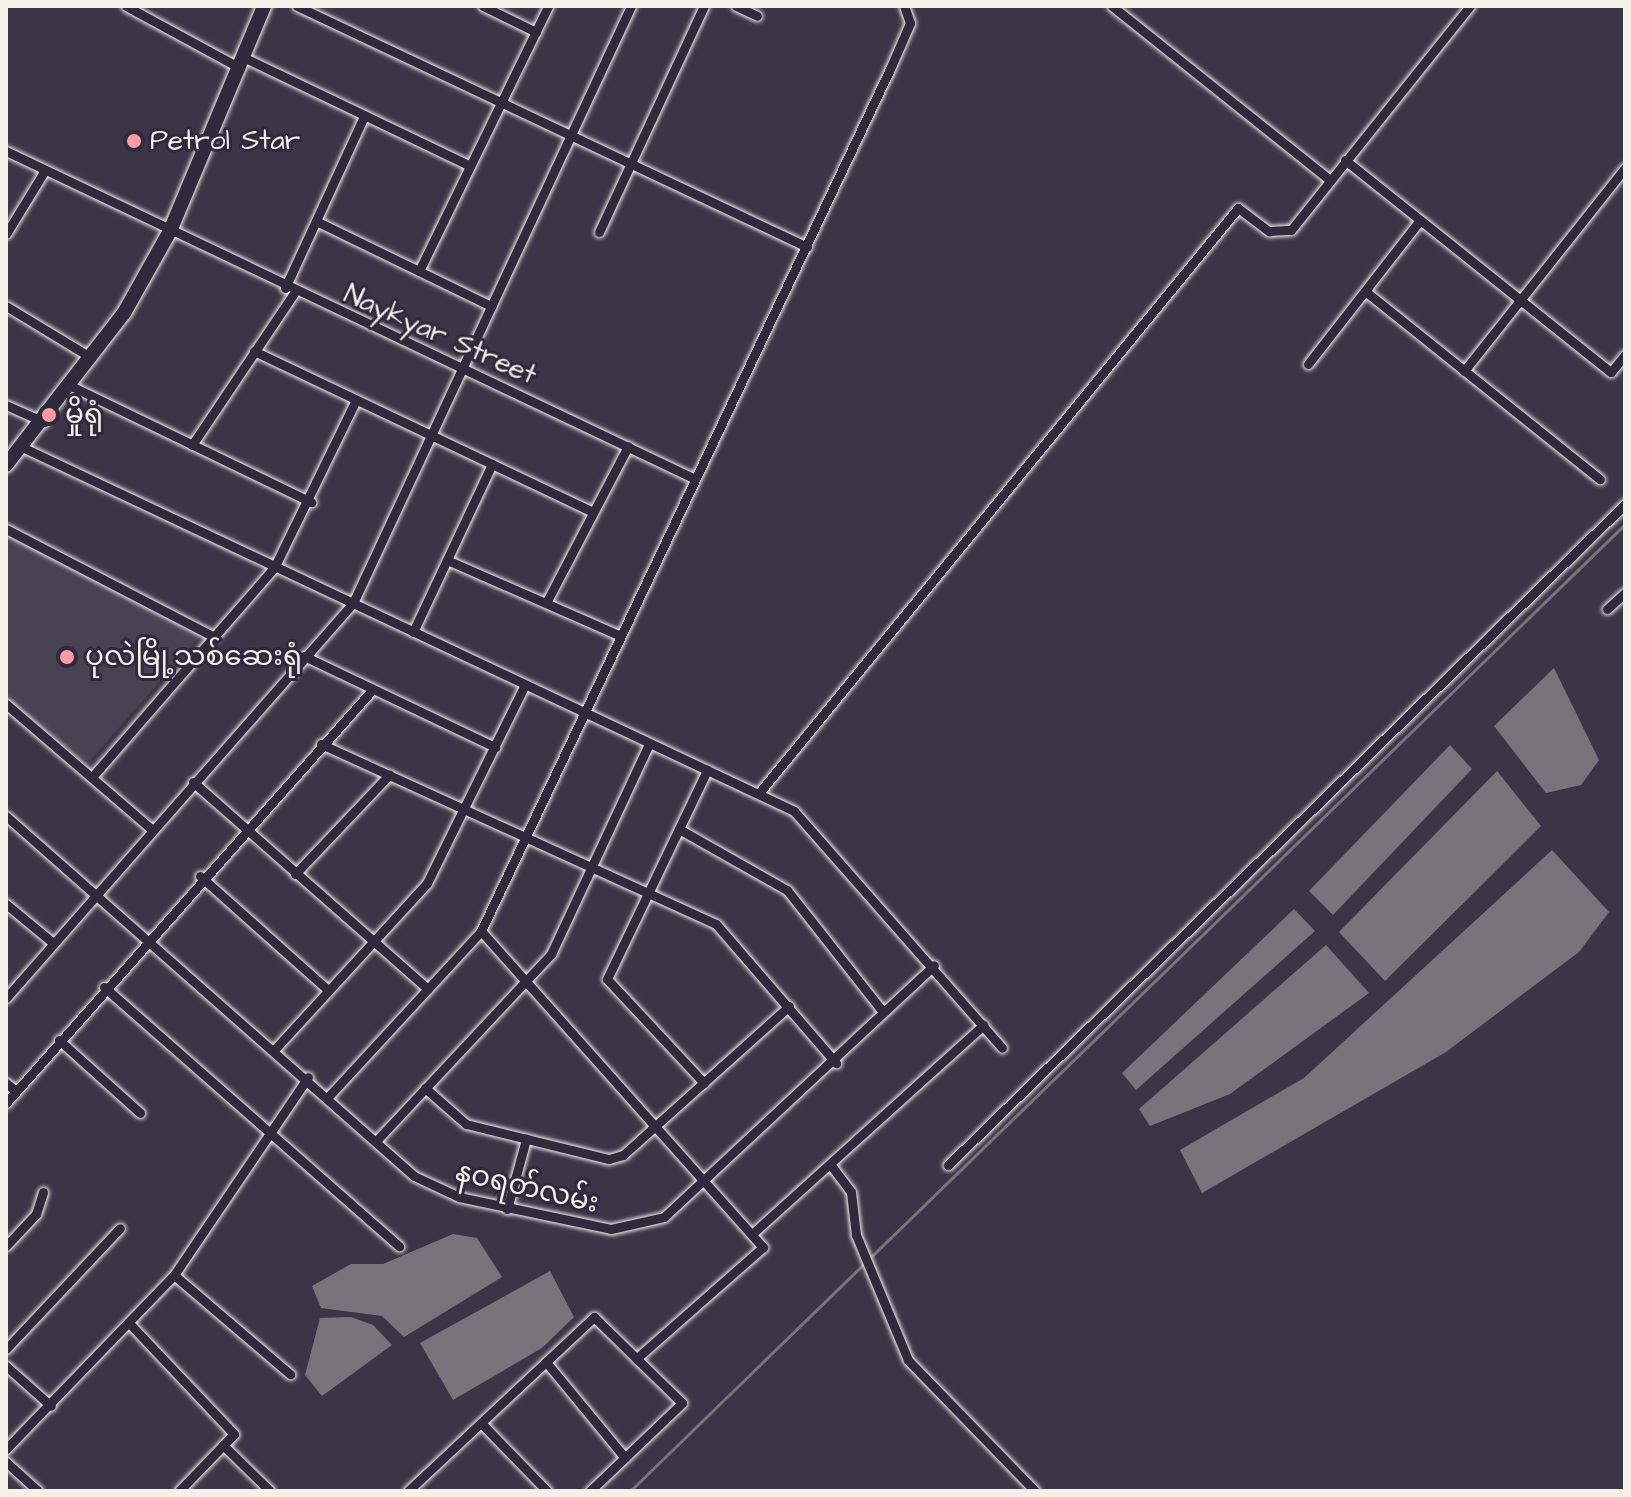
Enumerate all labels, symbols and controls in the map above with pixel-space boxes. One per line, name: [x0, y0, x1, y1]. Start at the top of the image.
place label: Petrol Star: [150, 124, 300, 158]
marker: Petrol Star: [125, 132, 143, 150]
street label: Naykyar Street: [339, 278, 541, 392]
place label: မှိုရုံ: [65, 398, 103, 432]
marker: မှိုရုံ: [40, 406, 58, 424]
place label: ပုလဲမြို့သစ်ဆေးရုံ: [85, 640, 302, 674]
marker: ပုလဲမြို့သစ်ဆေးရုံ: [56, 646, 78, 668]
street label: နဝရတ်လမ်း: [452, 1155, 602, 1221]

